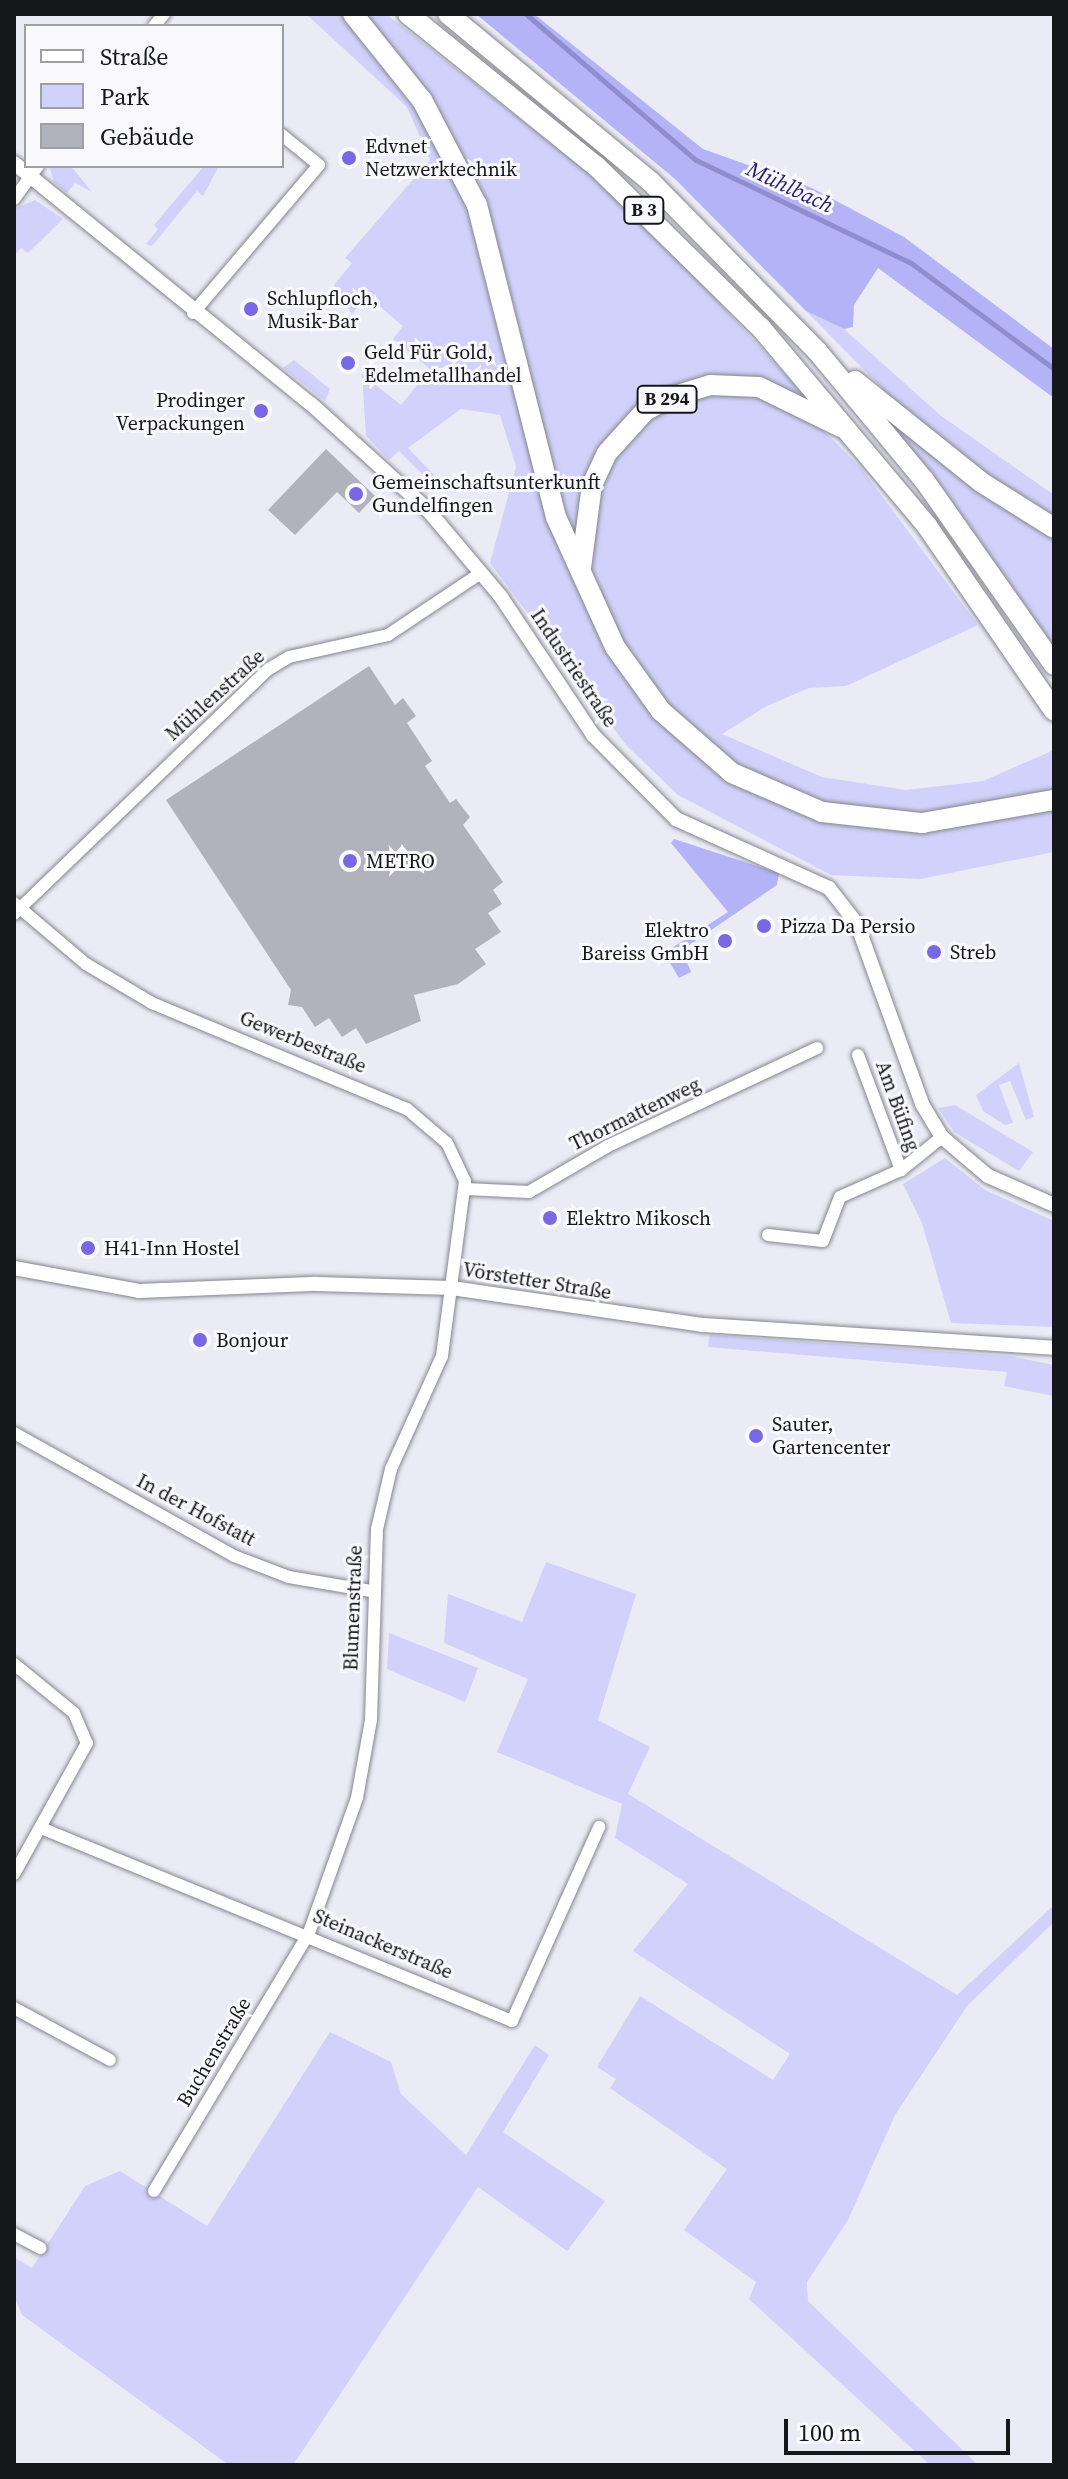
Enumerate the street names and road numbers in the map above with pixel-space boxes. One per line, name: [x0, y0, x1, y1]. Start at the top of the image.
road number: B 3: [622, 196, 666, 224]
road number: B 294: [635, 385, 699, 413]
street label: Industriestraße: [526, 604, 622, 732]
street label: Mühlenstraße: [160, 644, 270, 746]
street label: Gewerbestraße: [236, 1006, 370, 1078]
street label: Am Büfing: [871, 1058, 925, 1154]
street label: Thormattenweg: [566, 1072, 704, 1156]
street label: Vörstetter Straße: [461, 1257, 613, 1305]
street label: In der Hofstatt: [133, 1469, 259, 1551]
street label: Blumenstraße: [339, 1545, 367, 1671]
street label: Steinackerstraße: [310, 1904, 456, 1984]
street label: Buchenstraße: [172, 1993, 256, 2111]

